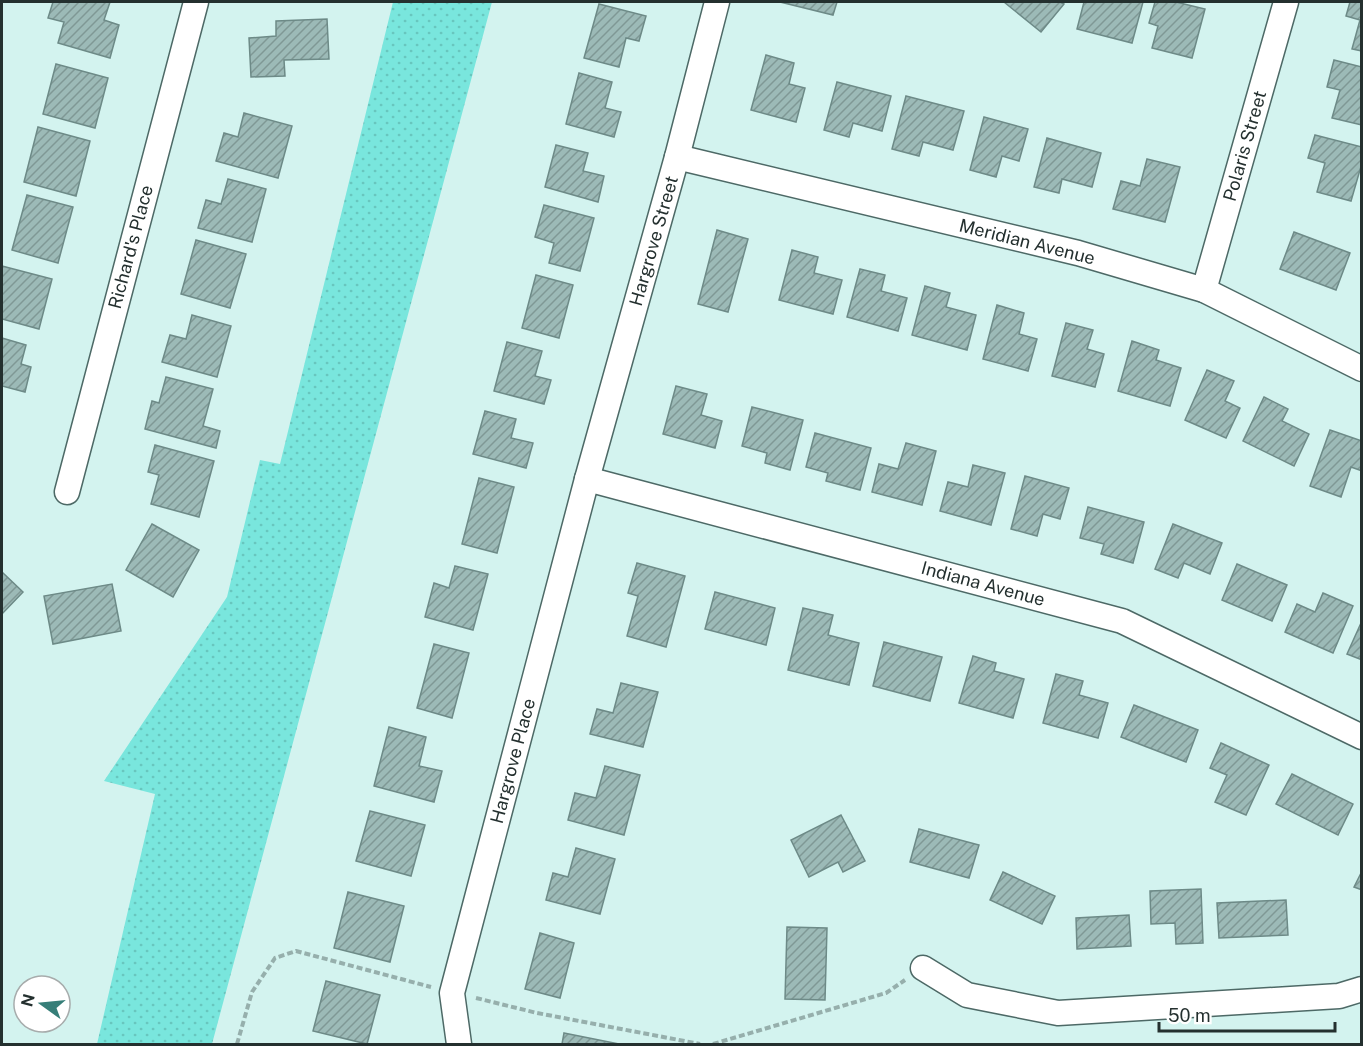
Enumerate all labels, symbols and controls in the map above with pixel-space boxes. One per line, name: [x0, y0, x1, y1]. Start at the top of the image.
street label: Polaris Street: [1219, 88, 1270, 204]
street label: Hargrove Street: [625, 173, 682, 308]
street label: Richard's Place: [104, 183, 157, 311]
street label: Meridian Avenue: [957, 214, 1097, 269]
street label: Indiana Avenue: [919, 557, 1047, 610]
street label: Hargrove Place: [486, 696, 539, 826]
north arrow: [12, 974, 72, 1034]
text: N: [17, 992, 39, 1009]
scale bar: [1159, 995, 1334, 1033]
text: 50 m: [1168, 1005, 1211, 1026]

